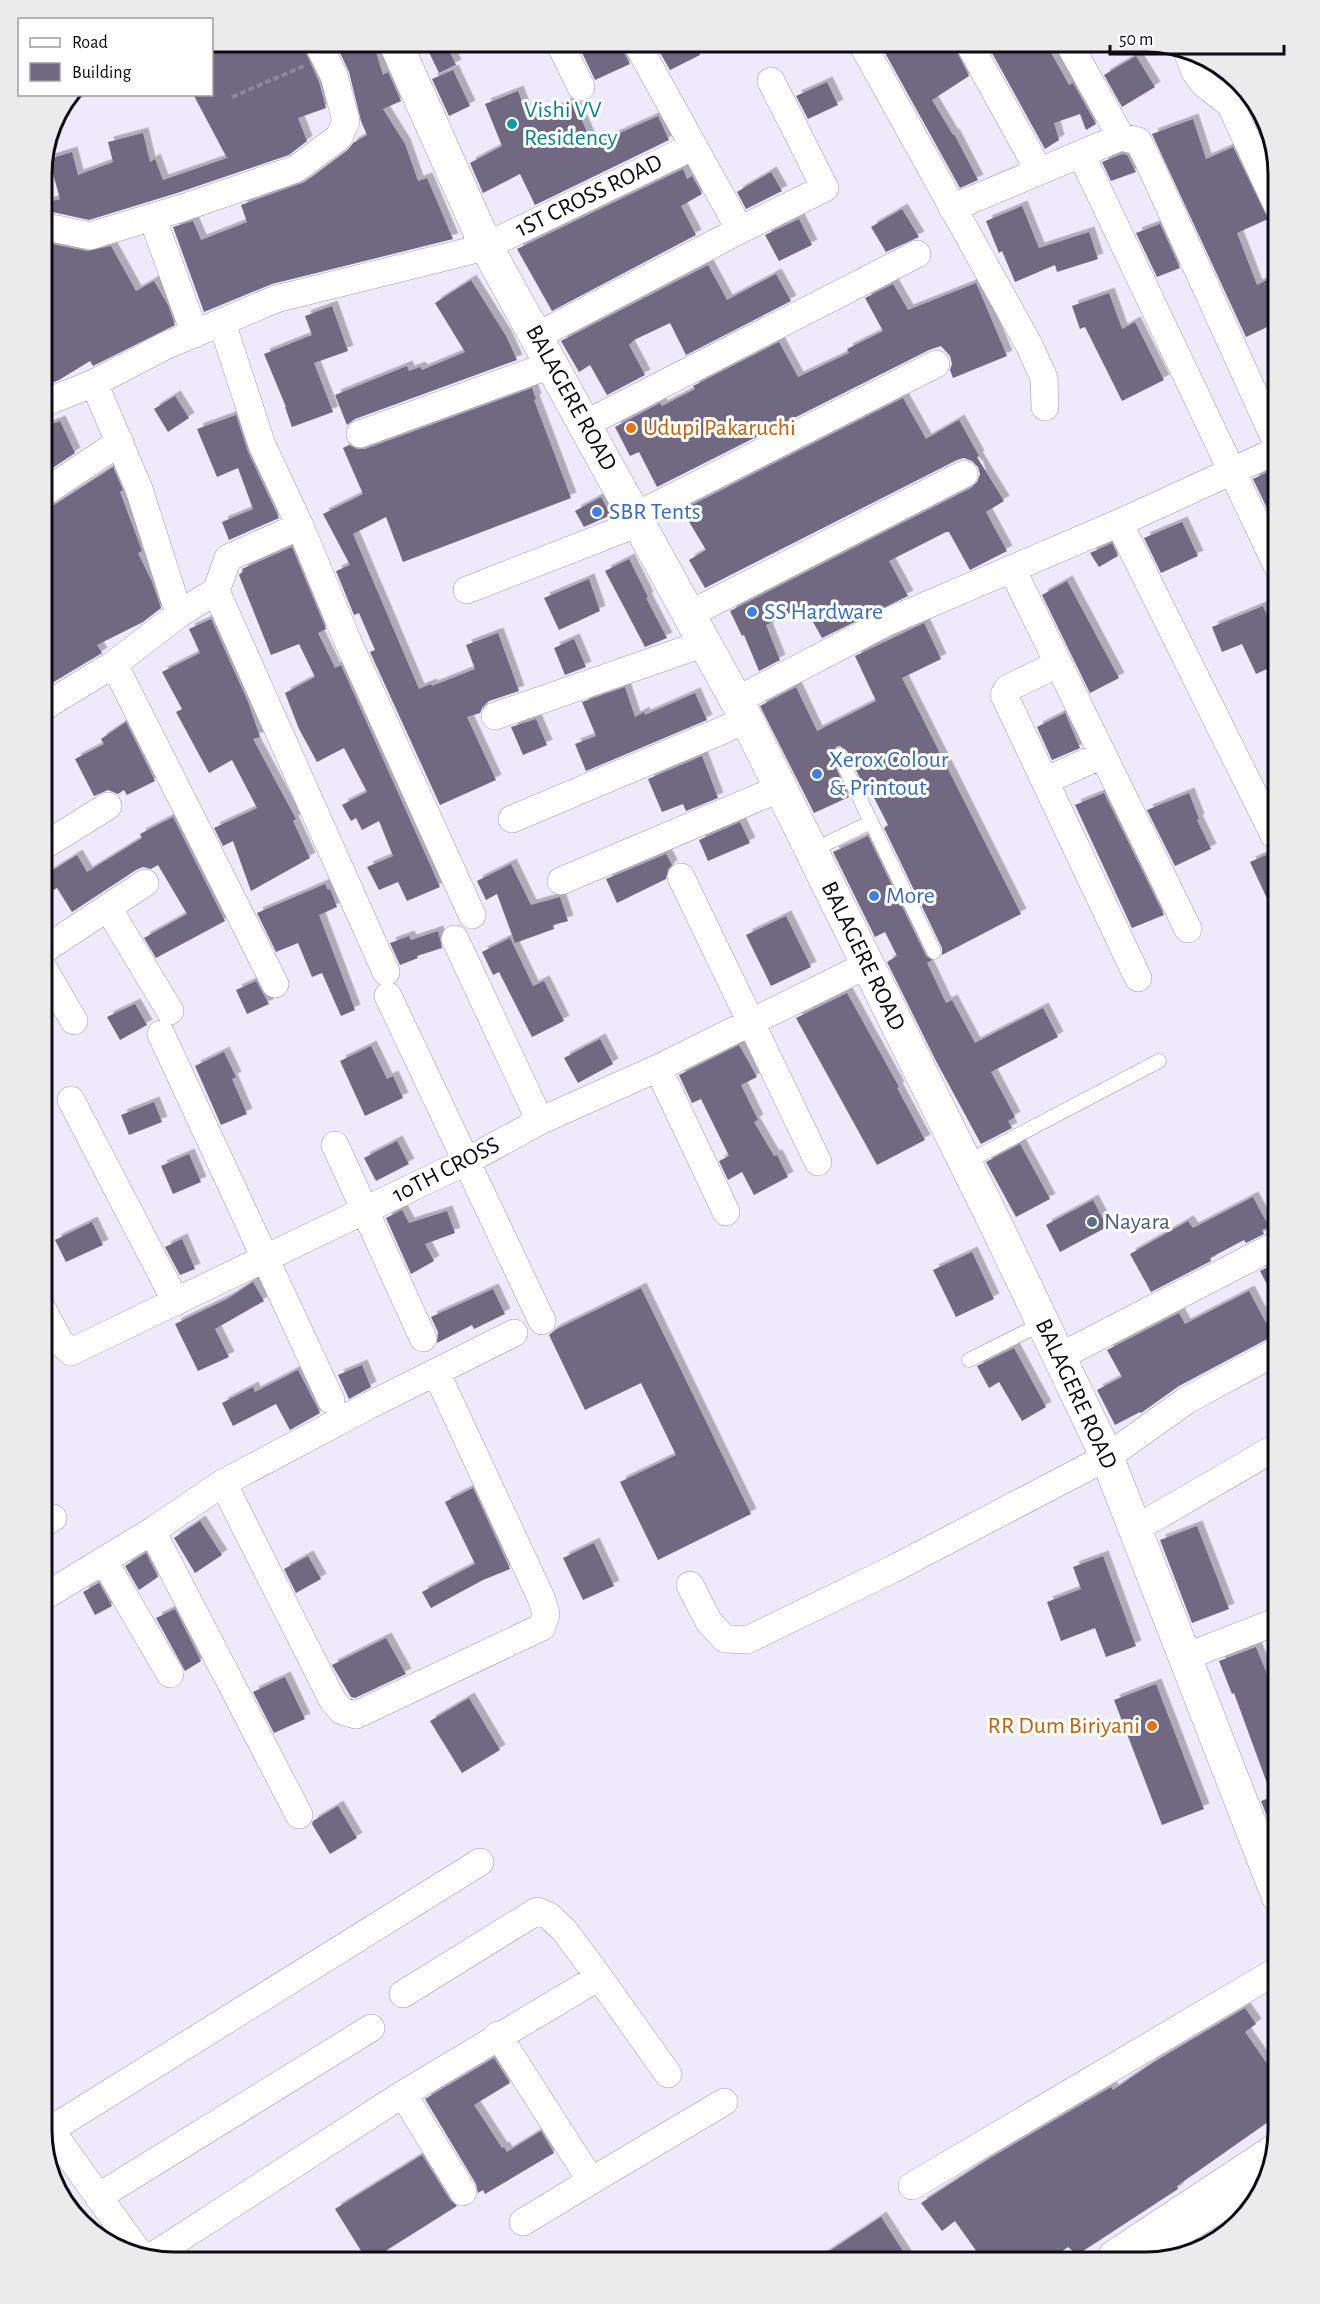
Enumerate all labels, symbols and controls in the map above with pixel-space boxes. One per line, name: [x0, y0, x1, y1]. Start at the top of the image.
legend: [18, 18, 213, 96]
scale bar: [1110, 18, 1284, 56]
text: 50 m: [1119, 31, 1153, 49]
text: Road: [72, 34, 108, 52]
text: Building: [72, 64, 132, 82]
place label: Vishi VV Residency: [524, 98, 618, 150]
marker: Vishi VV Residency: [505, 117, 519, 131]
street label: 1ST CROSS ROAD: [512, 150, 666, 242]
street label: BALAGERE ROAD: [521, 321, 621, 475]
place label: Udupi Pakaruchi: [643, 416, 796, 440]
marker: Udupi Pakaruchi: [624, 421, 638, 435]
place label: SBR Tents: [609, 500, 701, 524]
marker: SBR Tents: [590, 505, 604, 519]
place label: SS Hardware: [764, 600, 883, 624]
marker: SS Hardware: [745, 605, 759, 619]
place label: Xerox Colour & Printout: [829, 748, 949, 800]
marker: Xerox Colour & Printout: [810, 767, 824, 781]
street label: BALAGERE ROAD: [817, 878, 909, 1034]
place label: More: [886, 884, 935, 908]
marker: More: [867, 889, 881, 903]
street label: 10TH CROSS: [389, 1133, 503, 1207]
place label: Nayara: [1104, 1210, 1170, 1234]
marker: Nayara: [1085, 1215, 1099, 1229]
street label: BALAGERE ROAD: [1031, 1315, 1121, 1473]
place label: RR Dum Biriyani: [988, 1714, 1140, 1738]
marker: RR Dum Biriyani: [1145, 1719, 1159, 1733]

